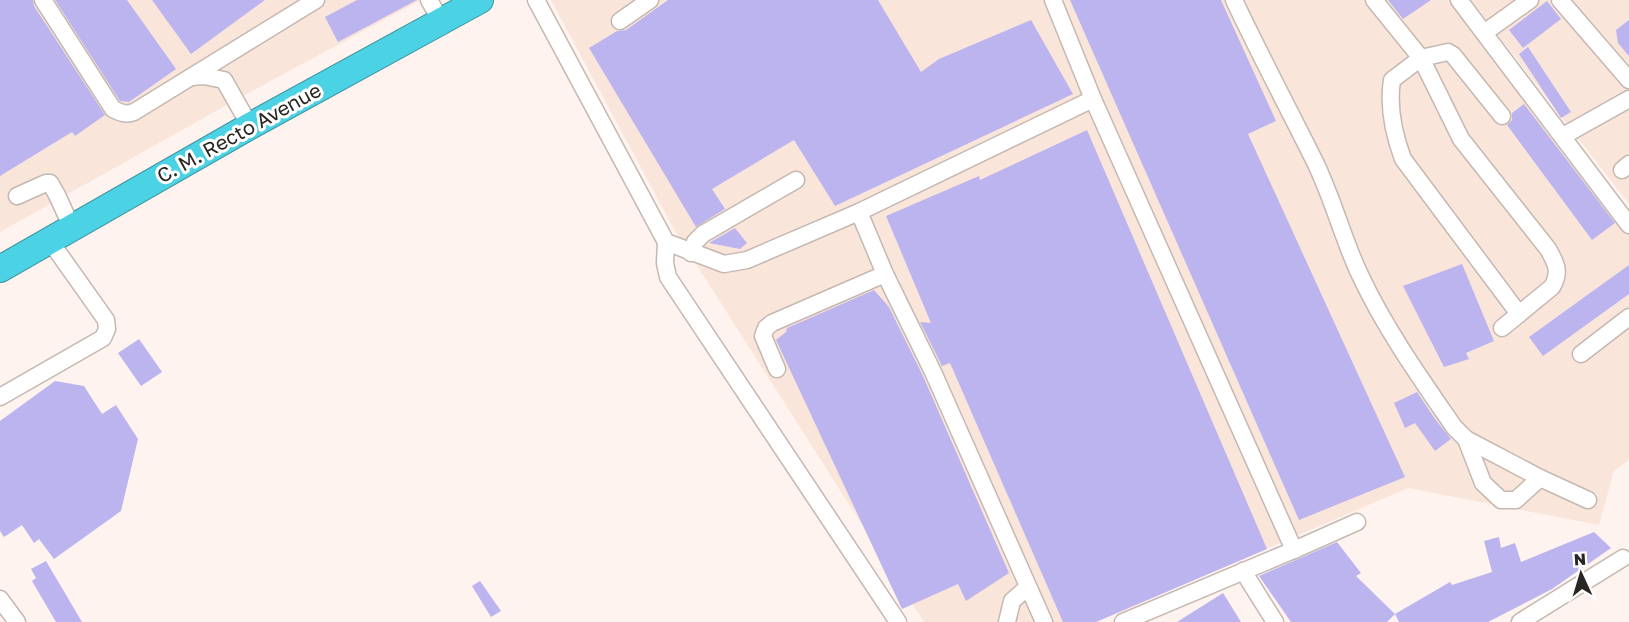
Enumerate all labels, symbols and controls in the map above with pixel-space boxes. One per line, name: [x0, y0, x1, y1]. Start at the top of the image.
street label: C. M. Recto Avenue: [152, 77, 325, 187]
north arrow: [1551, 544, 1611, 604]
text: N: [1573, 549, 1587, 569]

